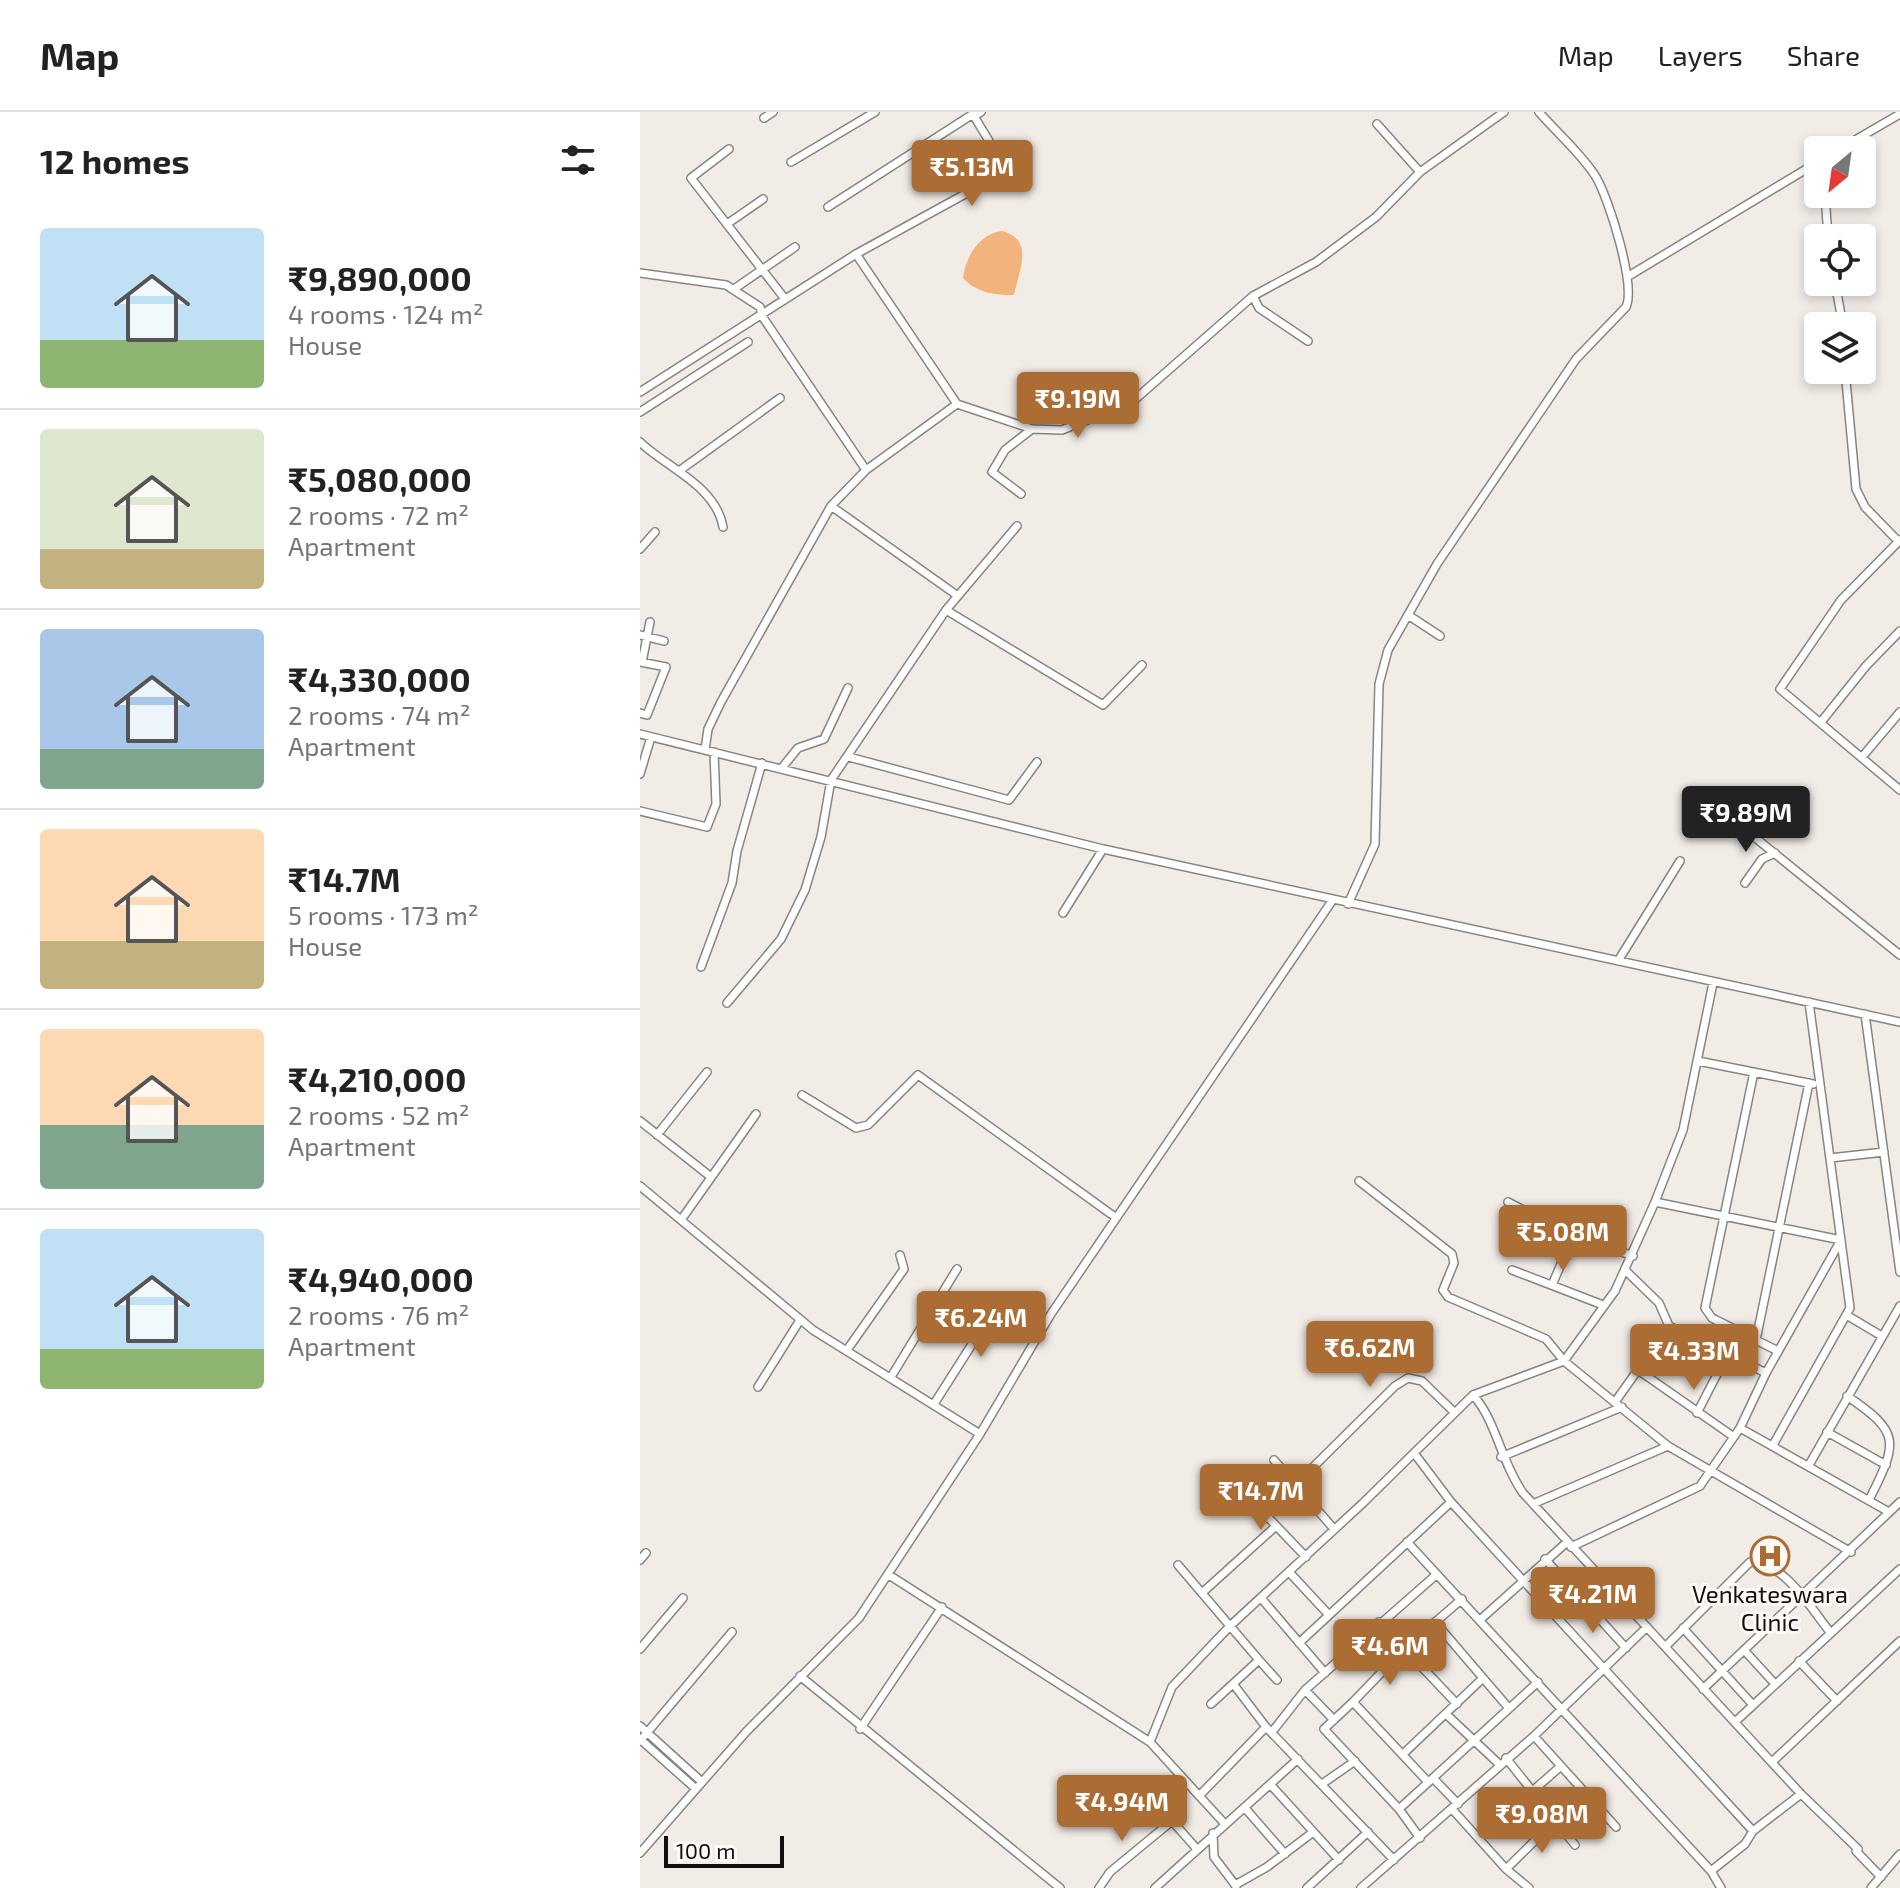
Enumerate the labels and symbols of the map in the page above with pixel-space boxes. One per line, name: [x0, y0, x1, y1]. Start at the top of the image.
north arrow: [1804, 136, 1876, 208]
pin: ₹5.13M: [907, 140, 1037, 208]
pin: ₹9.19M: [1013, 372, 1143, 440]
pin: ₹9.89M: [1681, 786, 1811, 854]
pin: ₹5.08M: [1498, 1205, 1628, 1273]
pin: ₹6.24M: [916, 1291, 1046, 1359]
pin: ₹6.62M: [1305, 1321, 1435, 1389]
pin: ₹4.33M: [1629, 1324, 1759, 1392]
pin: ₹14.7M: [1196, 1464, 1326, 1532]
hospital icon: Venkateswara Clinic: [1749, 1535, 1791, 1577]
pin: ₹4.21M: [1528, 1567, 1658, 1635]
place label: Venkateswara Clinic: [1692, 1579, 1848, 1636]
pin: ₹4.6M: [1334, 1619, 1446, 1687]
pin: ₹4.94M: [1057, 1775, 1187, 1843]
pin: ₹9.08M: [1477, 1787, 1607, 1855]
scale bar: [664, 1832, 784, 1868]

